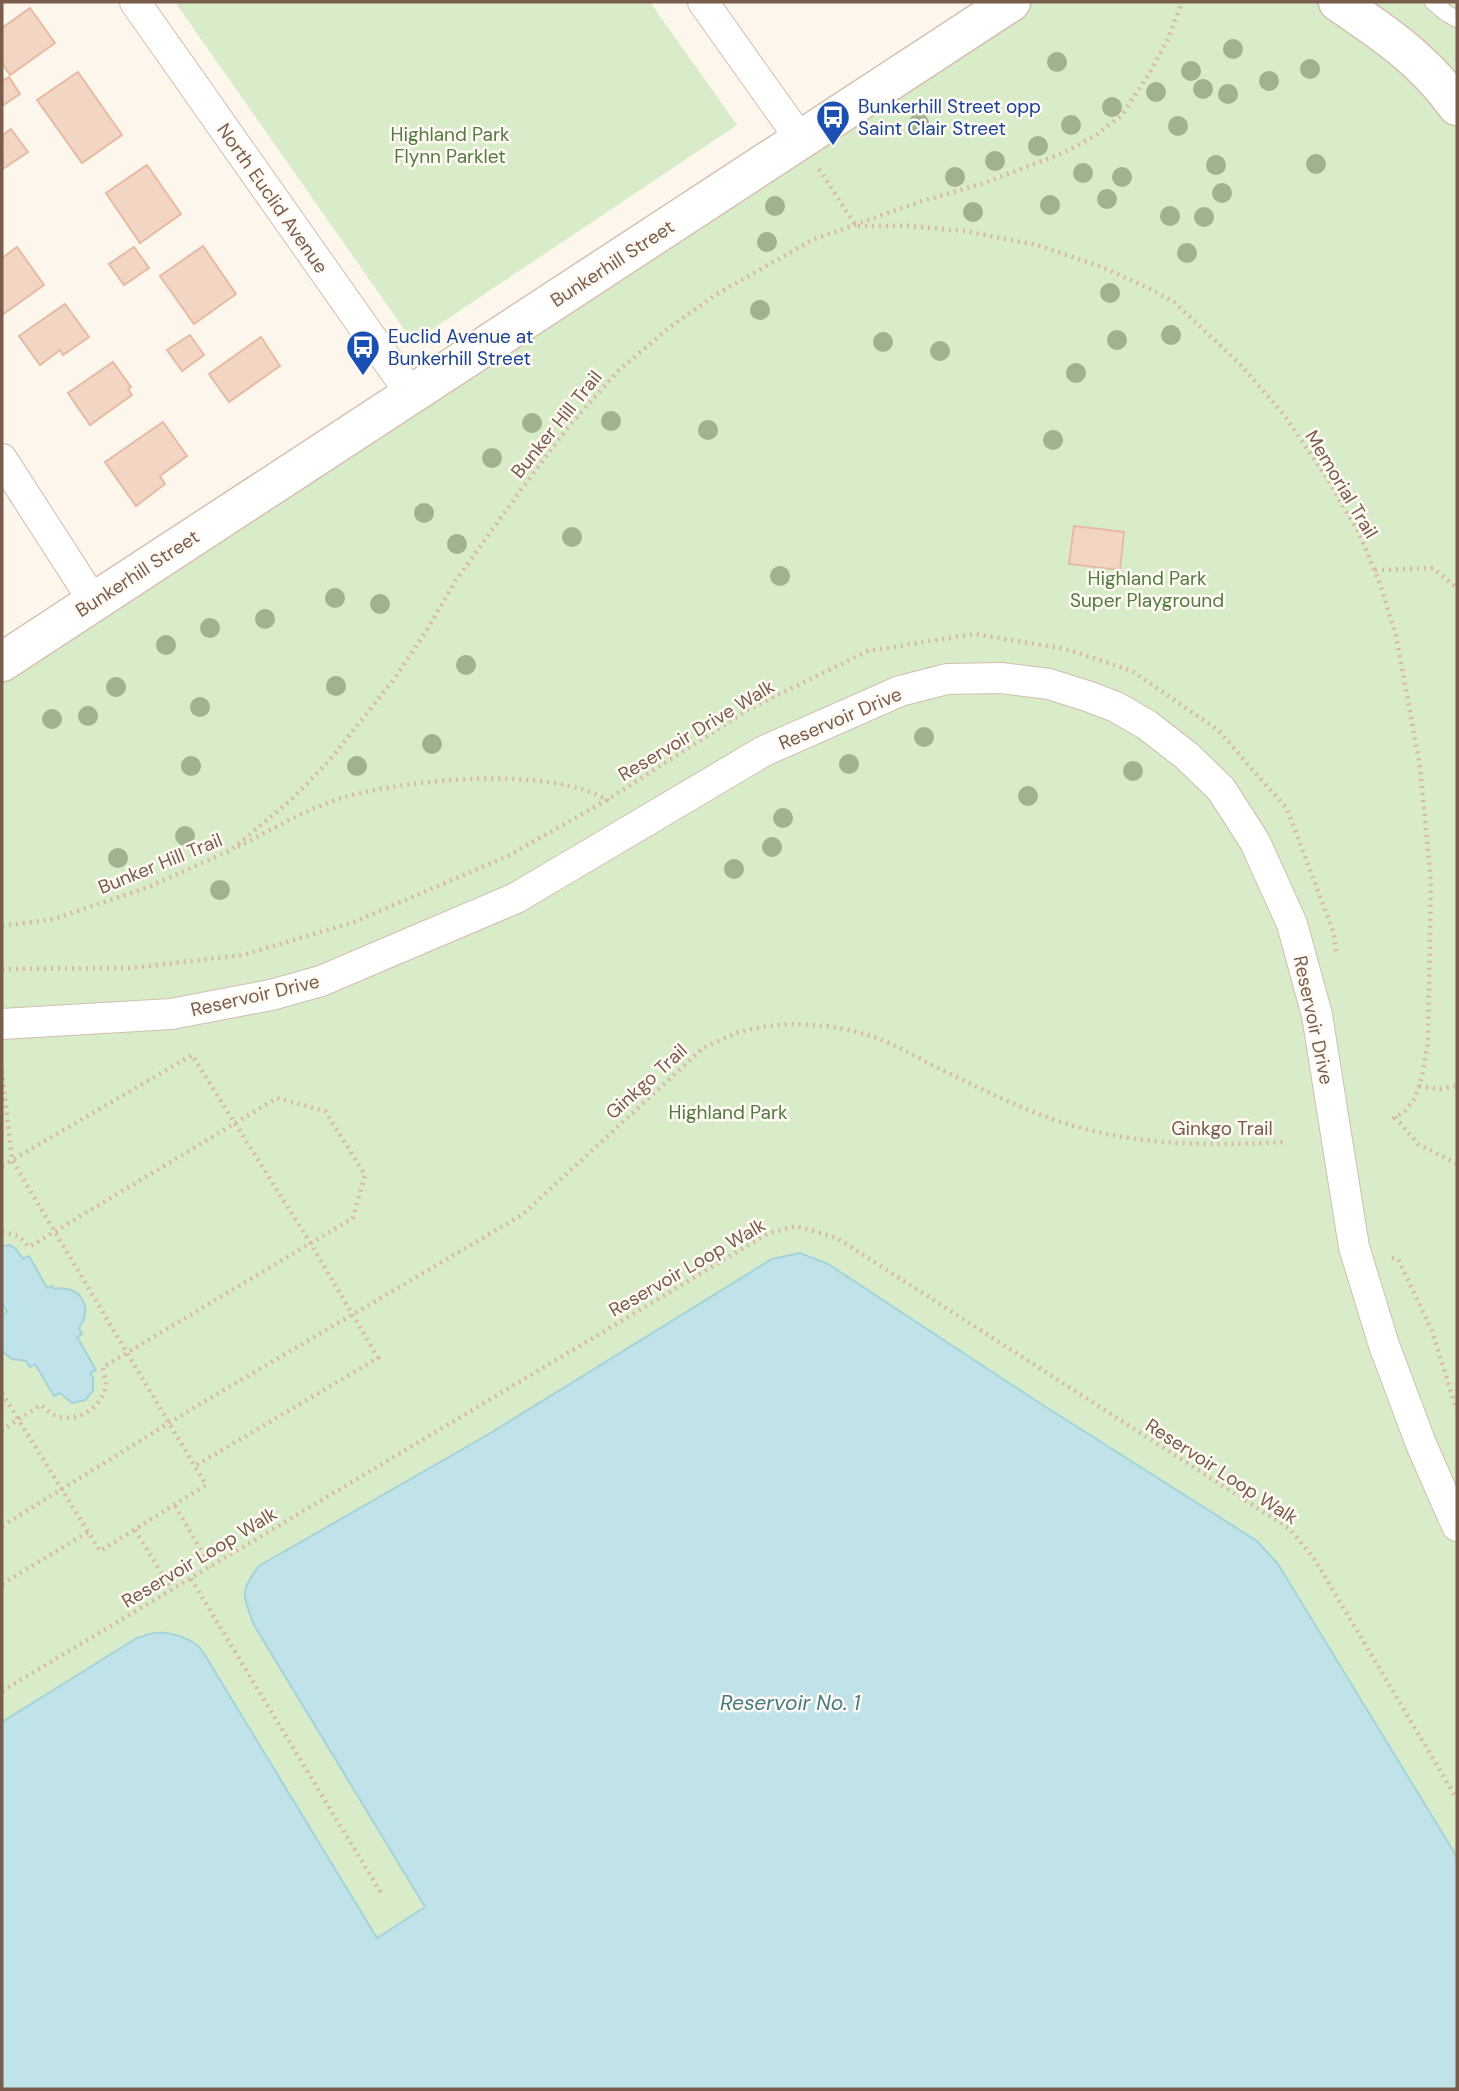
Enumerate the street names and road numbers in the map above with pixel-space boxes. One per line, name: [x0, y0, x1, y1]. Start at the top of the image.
street label: North Euclid Avenue: [211, 118, 334, 278]
street label: Bunkerhill Street: [546, 214, 679, 313]
street label: Bunker Hill Trail: [505, 365, 608, 483]
street label: Memorial Trail: [1299, 426, 1384, 543]
street label: Bunkerhill Street: [71, 524, 204, 623]
street label: Reservoir Drive Walk: [614, 674, 779, 787]
street label: Reservoir Drive: [775, 681, 906, 756]
street label: Bunker Hill Trail: [94, 827, 226, 900]
street label: Reservoir Drive: [1288, 953, 1339, 1087]
street label: Reservoir Drive: [188, 969, 322, 1022]
street label: Ginkgo Trail: [600, 1038, 693, 1125]
street label: Ginkgo Trail: [1171, 1116, 1273, 1141]
street label: Reservoir Loop Walk: [604, 1212, 771, 1323]
street label: Reservoir Loop Walk: [1141, 1413, 1303, 1530]
street label: Reservoir Loop Walk: [117, 1501, 282, 1614]

